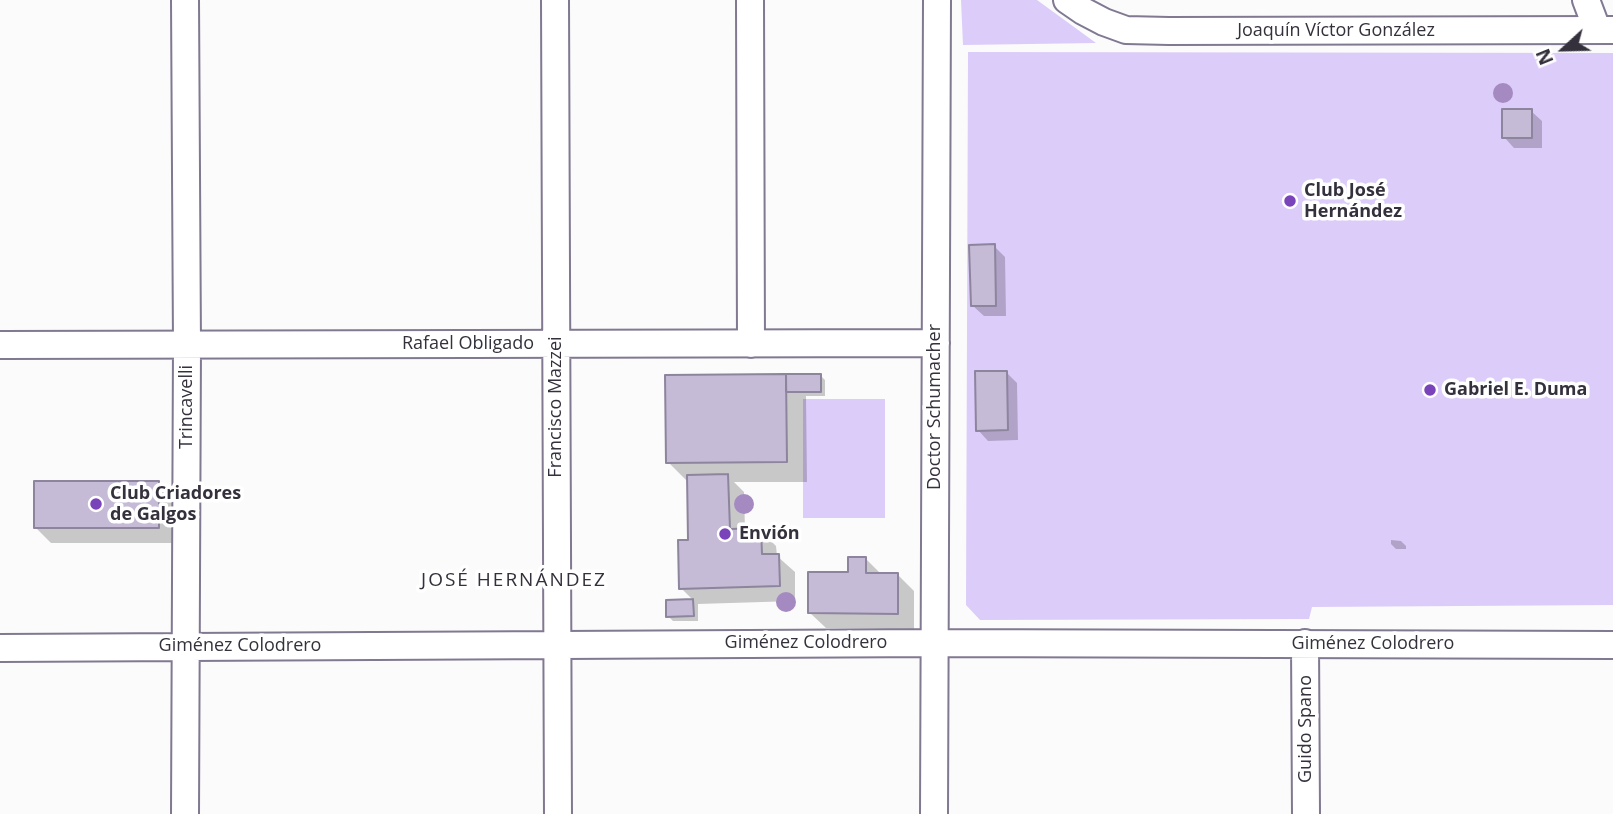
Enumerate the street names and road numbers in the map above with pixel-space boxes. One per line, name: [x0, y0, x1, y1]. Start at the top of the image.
street label: Joaquín Víctor González: [1237, 20, 1435, 42]
street label: Doctor Schumacher: [924, 324, 946, 490]
street label: Rafael Obligado: [402, 333, 534, 355]
street label: Francisco Mazzei: [545, 336, 567, 478]
street label: Trincavelli: [176, 365, 198, 449]
street label: Giménez Colodrero: [725, 632, 887, 654]
street label: Giménez Colodrero: [1292, 633, 1454, 655]
street label: Giménez Colodrero: [159, 635, 321, 657]
street label: Guido Spano: [1295, 675, 1317, 783]

